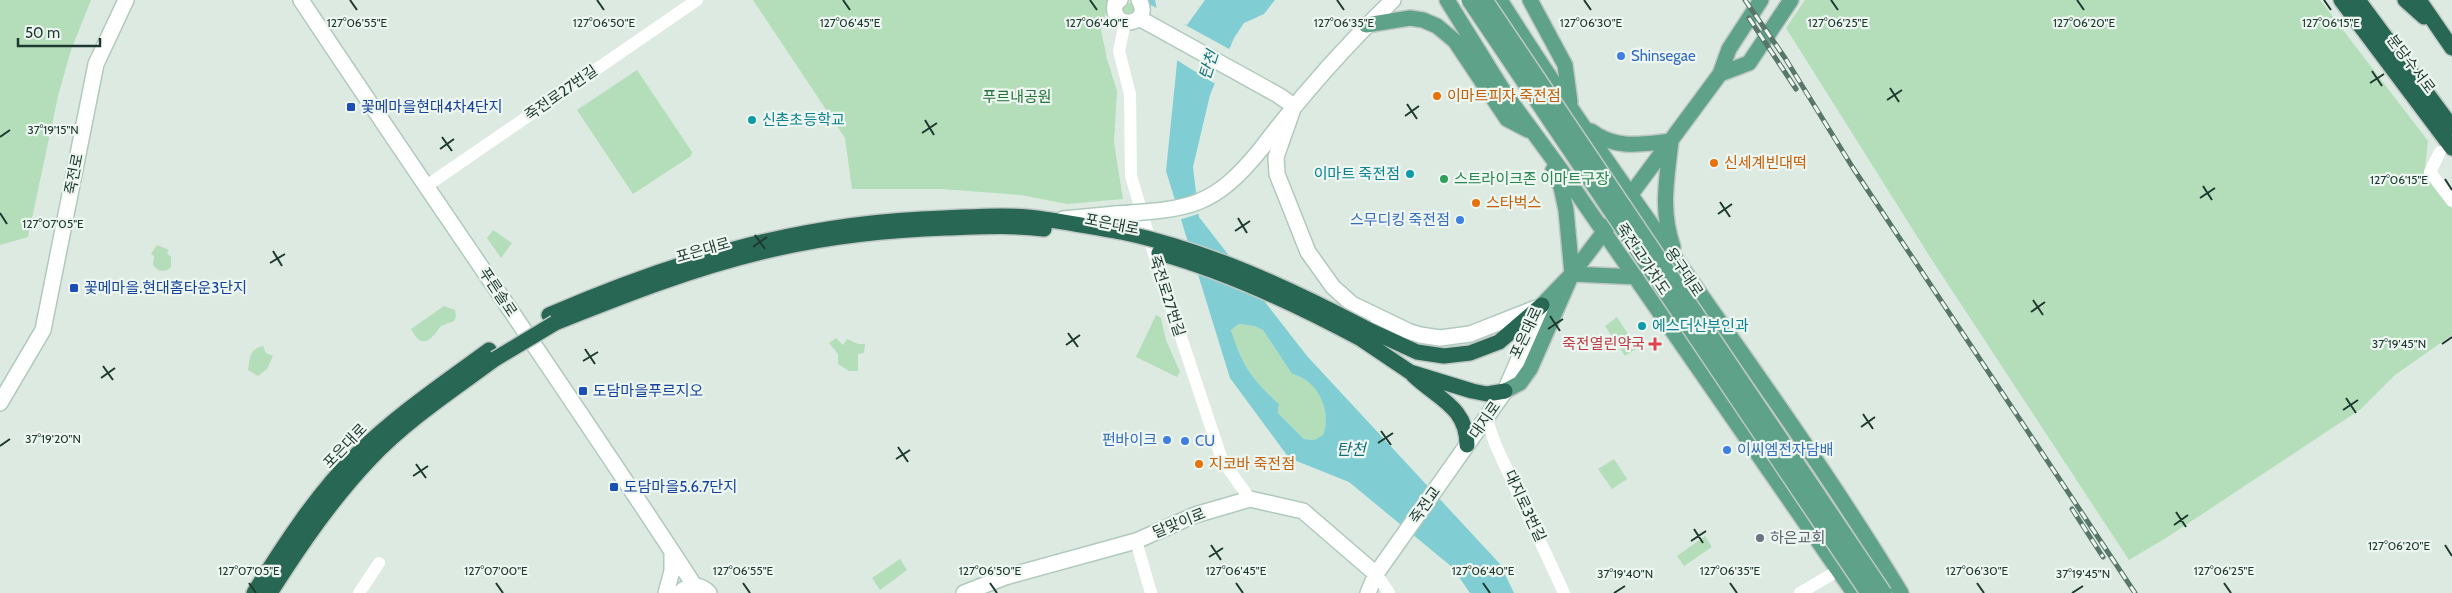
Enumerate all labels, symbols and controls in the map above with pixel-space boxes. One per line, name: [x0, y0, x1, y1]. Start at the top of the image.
scale bar: [18, 15, 100, 47]
text: 127°06'55"E: [327, 15, 388, 30]
text: 127°06'50"E: [573, 15, 636, 30]
text: 127°06'45"E: [820, 15, 881, 30]
text: 127°06'40"E: [1066, 15, 1129, 30]
text: 127°06'35"E: [1314, 15, 1375, 30]
text: 127°06'30"E: [1560, 15, 1623, 30]
text: 127°06'25"E: [1808, 15, 1868, 30]
text: 127°06'20"E: [2053, 15, 2115, 30]
text: 127°06'15"E: [2302, 15, 2360, 30]
text: 50 m: [25, 24, 60, 42]
street label: 분당수서로: [2383, 31, 2439, 97]
water label: 탄천: [1195, 46, 1223, 82]
place label: Shinsegae: [1631, 47, 1696, 65]
marker: Shinsegae: [1615, 50, 1627, 62]
street label: 죽전로27번길: [521, 61, 601, 125]
place label: 이마트피자 죽전점: [1447, 87, 1561, 105]
park label: 푸르내공원: [982, 88, 1052, 106]
marker: 이마트피자 죽전점: [1431, 90, 1443, 102]
place label: 꽃메마을현대4차4단지: [361, 98, 503, 116]
marker: 꽃메마을현대4차4단지: [345, 101, 357, 113]
place label: 신촌초등학교: [762, 111, 845, 129]
marker: 신촌초등학교: [746, 114, 758, 126]
text: 37°19'15"N: [27, 122, 79, 137]
street label: 죽전로: [61, 152, 87, 196]
place label: 신세계빈대떡: [1724, 154, 1807, 172]
marker: 신세계빈대떡: [1708, 157, 1720, 169]
place label: 이마트 죽전점: [1314, 165, 1400, 183]
marker: 이마트 죽전점: [1404, 168, 1416, 180]
place label: 스트라이크존 이마트구장: [1454, 170, 1609, 188]
text: 127°06'15"E: [2370, 172, 2428, 187]
marker: 스트라이크존 이마트구장: [1438, 173, 1450, 185]
place label: 스타벅스: [1486, 194, 1541, 212]
marker: 스타벅스: [1470, 197, 1482, 209]
street label: 포은대로: [1083, 210, 1141, 238]
place label: 스무디킹 죽전점: [1350, 211, 1450, 229]
marker: 스무디킹 죽전점: [1454, 214, 1466, 226]
text: 127°07'05"E: [22, 216, 84, 231]
street label: 죽전고가차도: [1612, 220, 1674, 298]
street label: 포은대로: [674, 234, 732, 266]
street label: 용구대로: [1661, 244, 1707, 300]
street label: 죽전로27번길: [1145, 253, 1189, 339]
street label: 푸른솔로: [475, 264, 521, 320]
place label: 꽃메마을.현대홈타운3단지: [84, 279, 247, 297]
marker: 꽃메마을.현대홈타운3단지: [68, 282, 80, 294]
street label: 포은대로: [1506, 304, 1546, 362]
place label: 에스더산부인과: [1652, 317, 1749, 335]
marker: 에스더산부인과: [1636, 320, 1648, 332]
place label: 죽전열린약국: [1562, 335, 1645, 353]
text: 37°19'45"N: [2372, 336, 2426, 351]
marker: 죽전열린약국: [1649, 338, 1661, 350]
place label: 도담마을푸르지오: [593, 382, 703, 400]
marker: 도담마을푸르지오: [577, 385, 589, 397]
street label: 대지로: [1466, 398, 1504, 442]
street label: 포은대로: [319, 420, 371, 472]
text: 37°19'20"N: [25, 431, 81, 446]
place label: 펀바이크: [1102, 431, 1157, 449]
place label: CU: [1195, 432, 1215, 450]
marker: 펀바이크: [1161, 434, 1173, 446]
marker: CU: [1179, 435, 1191, 447]
water label: 탄천: [1336, 440, 1368, 459]
place label: 이씨엠전자담배: [1737, 441, 1834, 459]
marker: 이씨엠전자담배: [1721, 444, 1733, 456]
place label: 지코바 죽전점: [1209, 455, 1295, 473]
marker: 지코바 죽전점: [1193, 458, 1205, 470]
street label: 대지로3번길: [1501, 467, 1549, 545]
place label: 도담마을5.6.7단지: [624, 478, 737, 496]
marker: 도담마을5.6.7단지: [608, 481, 620, 493]
street label: 죽전교: [1406, 483, 1444, 527]
street label: 달맞이로: [1150, 504, 1208, 542]
place label: 하은교회: [1770, 529, 1825, 547]
marker: 하은교회: [1754, 532, 1766, 544]
text: 127°06'20"E: [2368, 538, 2430, 553]
text: 127°07'05"E: [218, 563, 280, 578]
text: 127°07'00"E: [464, 563, 528, 578]
text: 127°06'55"E: [713, 563, 774, 578]
text: 127°06'50"E: [959, 563, 1022, 578]
text: 127°06'45"E: [1206, 563, 1267, 578]
text: 127°06'40"E: [1452, 563, 1515, 578]
text: 127°06'35"E: [1700, 563, 1761, 578]
text: 127°06'30"E: [1946, 563, 2009, 578]
text: 127°06'25"E: [2194, 563, 2254, 578]
text: 37°19'40"N: [1597, 566, 1653, 581]
text: 37°19'45"N: [2056, 566, 2110, 581]

